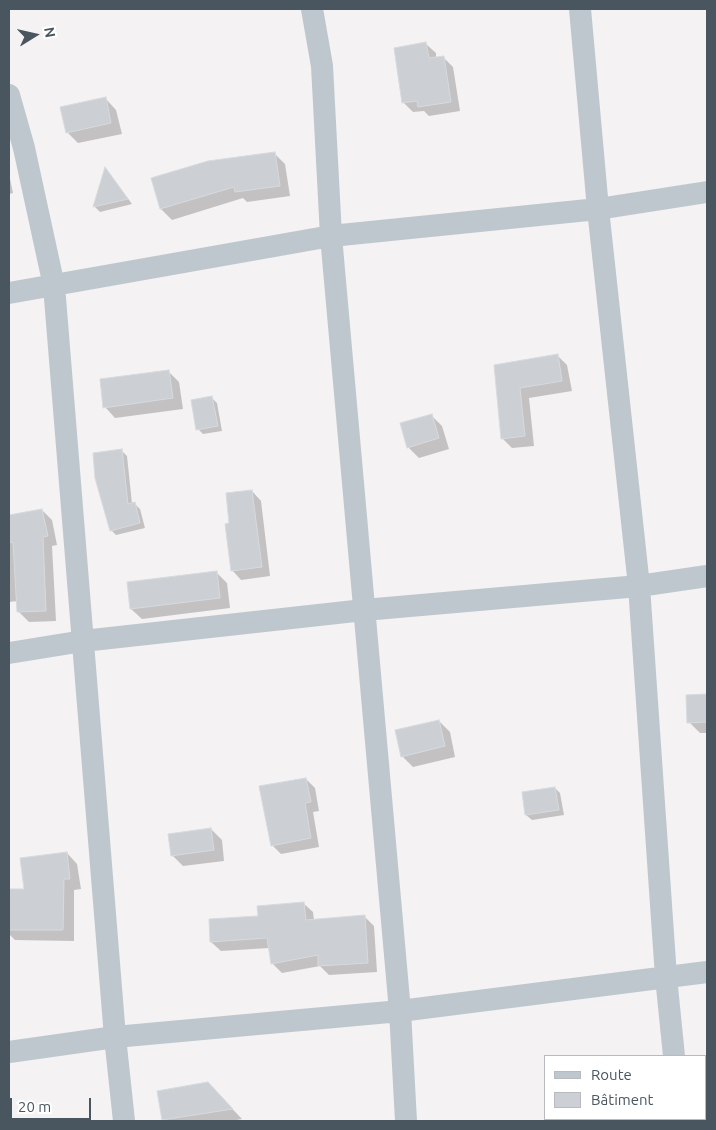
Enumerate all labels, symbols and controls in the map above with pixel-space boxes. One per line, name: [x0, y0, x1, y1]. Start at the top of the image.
north arrow: [10, 10, 60, 60]
text: N: [41, 26, 59, 39]
legend: [544, 1055, 706, 1120]
text: Route: [591, 1066, 632, 1083]
scale bar: [12, 1088, 94, 1120]
text: Bâtiment: [591, 1091, 653, 1108]
text: 20 m: [18, 1098, 51, 1115]

